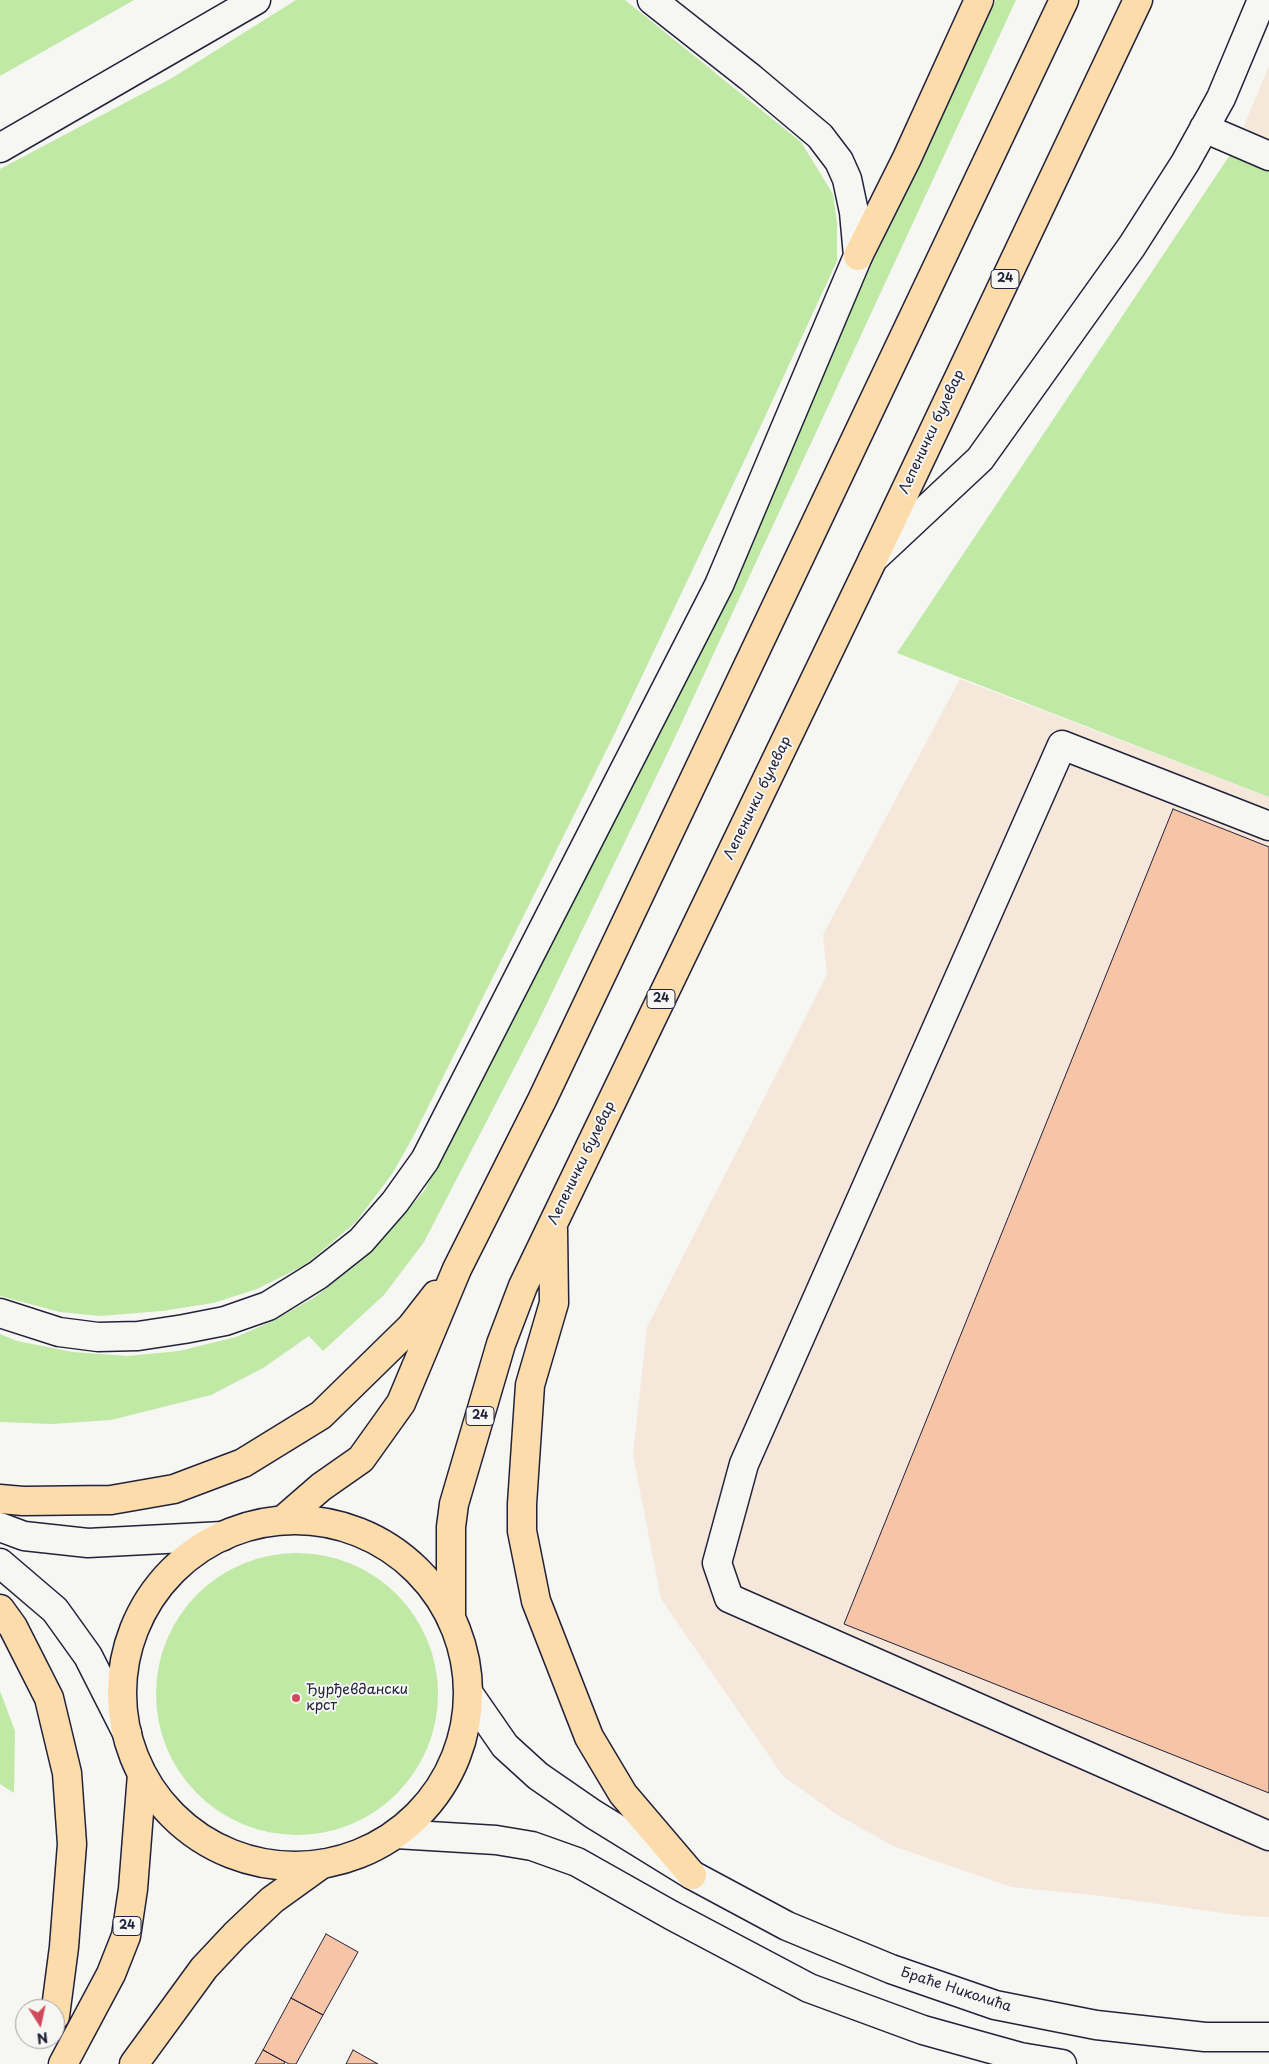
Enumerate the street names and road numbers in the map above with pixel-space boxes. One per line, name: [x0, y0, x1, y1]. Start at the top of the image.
road number: 24: [991, 270, 1019, 288]
street label: Лепенички булевар: [896, 367, 968, 497]
street label: Лепенички булевар: [721, 734, 795, 862]
road number: 24: [647, 990, 675, 1009]
street label: Лепенички булевар: [545, 1099, 619, 1227]
road number: 24: [466, 1406, 494, 1425]
road number: 24: [113, 1916, 141, 1935]
street label: Браће Николића: [899, 1964, 1013, 2016]

